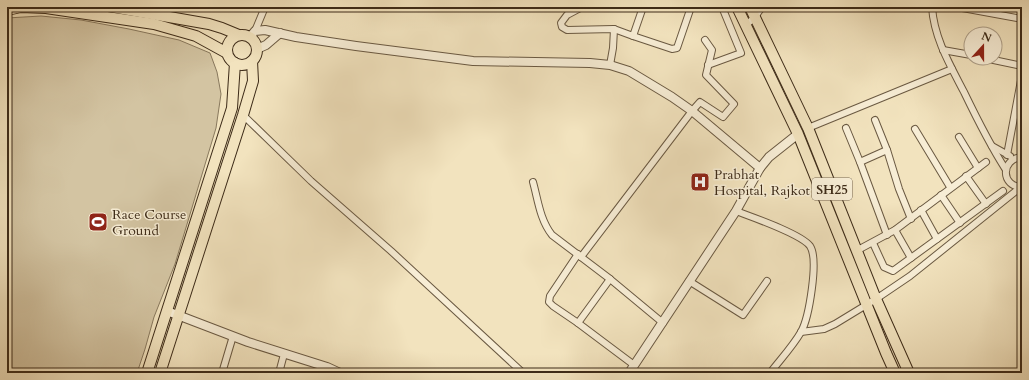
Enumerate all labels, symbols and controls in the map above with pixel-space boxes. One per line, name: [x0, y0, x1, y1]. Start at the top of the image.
north arrow: [963, 26, 1003, 66]
text: N: [979, 28, 994, 46]
place label: Prabhat Hospital, Rajkot: [714, 165, 810, 200]
hospital icon: Prabhat Hospital, Rajkot: [689, 171, 711, 193]
road number: SH25: [812, 178, 852, 200]
place label: Race Course Ground: [112, 205, 186, 240]
sports icon: Race Course Ground: [87, 211, 109, 233]

